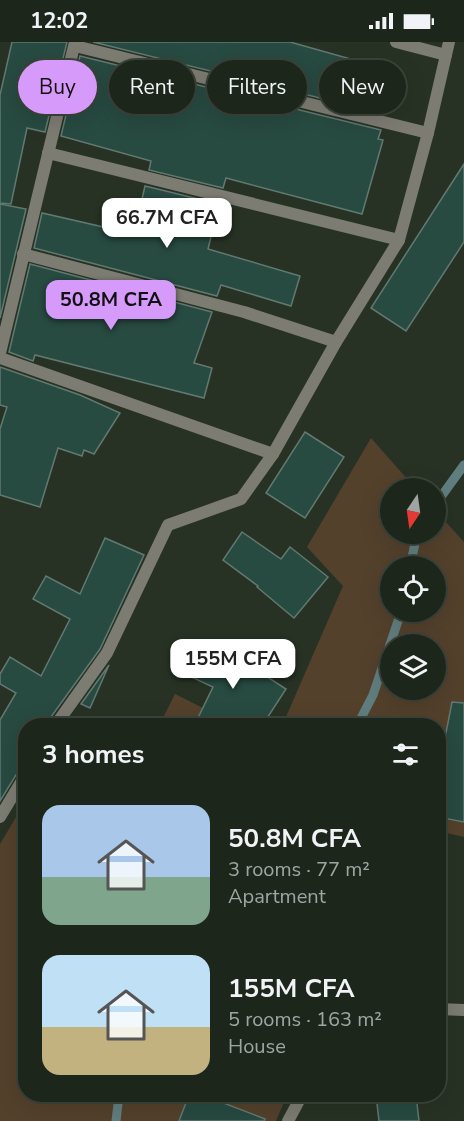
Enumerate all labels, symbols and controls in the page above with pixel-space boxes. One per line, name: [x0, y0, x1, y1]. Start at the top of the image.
text: 12:02: [30, 6, 88, 36]
chip: Buy: [18, 60, 97, 114]
chip: Rent: [109, 60, 195, 114]
chip: Filters: [207, 60, 307, 114]
chip: New: [319, 60, 406, 114]
pin: 66.7M CFA: [98, 198, 236, 249]
text: 66.7M CFA: [116, 204, 218, 231]
pin: 50.8M CFA: [42, 280, 180, 331]
text: 50.8M CFA: [60, 286, 162, 313]
north arrow: [380, 478, 446, 544]
map controls: [380, 478, 446, 700]
button: locate: [380, 556, 446, 622]
button: layers: [380, 634, 446, 700]
pin: 155M CFA: [171, 639, 295, 690]
text: 155M CFA: [184, 645, 282, 672]
text: 3 homes: [42, 737, 144, 772]
icon: filters: [389, 738, 422, 771]
text: 50.8M CFA: [228, 821, 361, 856]
icon: home: [90, 829, 162, 901]
text: 3 rooms · 77 m²: [228, 856, 370, 883]
text: Apartment: [228, 883, 326, 910]
text: 155M CFA: [228, 971, 355, 1006]
icon: home: [90, 979, 162, 1051]
text: 5 rooms · 163 m²: [228, 1006, 382, 1033]
text: House: [228, 1033, 286, 1060]

